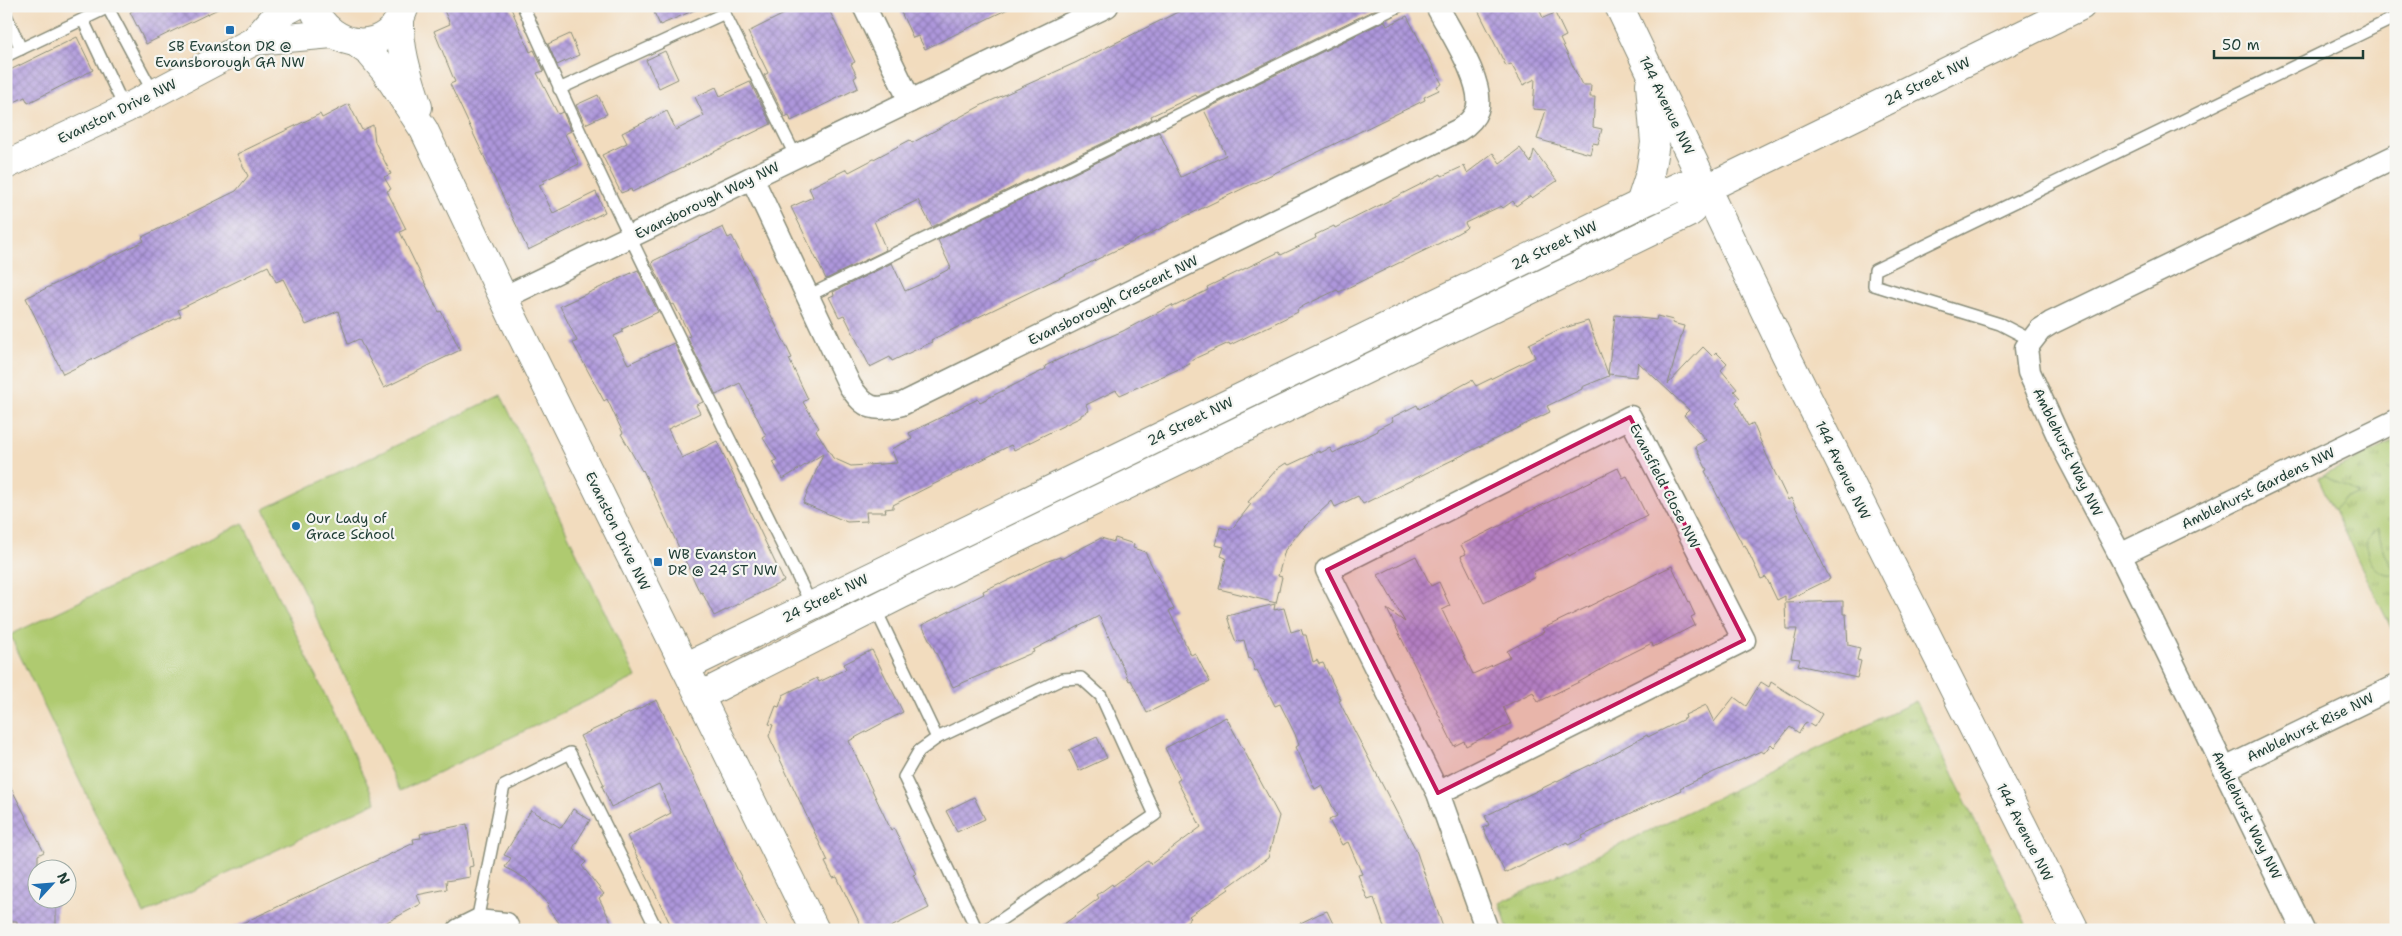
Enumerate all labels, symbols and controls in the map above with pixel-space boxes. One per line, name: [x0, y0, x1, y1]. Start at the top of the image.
marker: SB Evanston DR @ Evansborough GA NW: [224, 24, 236, 36]
scale bar: [2214, 28, 2363, 60]
text: 50 m: [2222, 35, 2260, 55]
place label: SB Evanston DR @ Evansborough GA NW: [155, 37, 305, 71]
street label: 24 Street NW: [1881, 52, 1973, 110]
street label: 144 Avenue NW: [1635, 53, 1699, 157]
street label: Evanston Drive NW: [55, 74, 179, 148]
street label: Evansborough Way NW: [632, 157, 782, 243]
street label: 24 Street NW: [1508, 216, 1600, 274]
street label: Evansborough Crescent NW: [1025, 251, 1201, 349]
street label: Amblehurst Way NW: [2029, 385, 2107, 519]
street label: 24 Street NW: [1144, 392, 1236, 450]
street label: 144 Avenue NW: [1811, 418, 1875, 522]
street label: Evansfield Close NW: [1626, 420, 1704, 552]
street label: Amblehurst Gardens NW: [2178, 443, 2338, 533]
street label: Evanston Drive NW: [581, 469, 655, 593]
place label: Our Lady of Grace School: [306, 509, 395, 543]
marker: Our Lady of Grace School: [290, 520, 302, 532]
place label: WB Evanston DR @ 24 ST NW: [668, 545, 777, 579]
marker: WB Evanston DR @ 24 ST NW: [652, 556, 664, 568]
street label: 24 Street NW: [779, 569, 871, 627]
street label: Amblehurst Rise NW: [2244, 688, 2376, 766]
street label: Amblehurst Way NW: [2208, 748, 2286, 882]
street label: 144 Avenue NW: [1993, 780, 2057, 884]
north arrow: [28, 858, 78, 908]
text: N: [53, 869, 74, 887]

